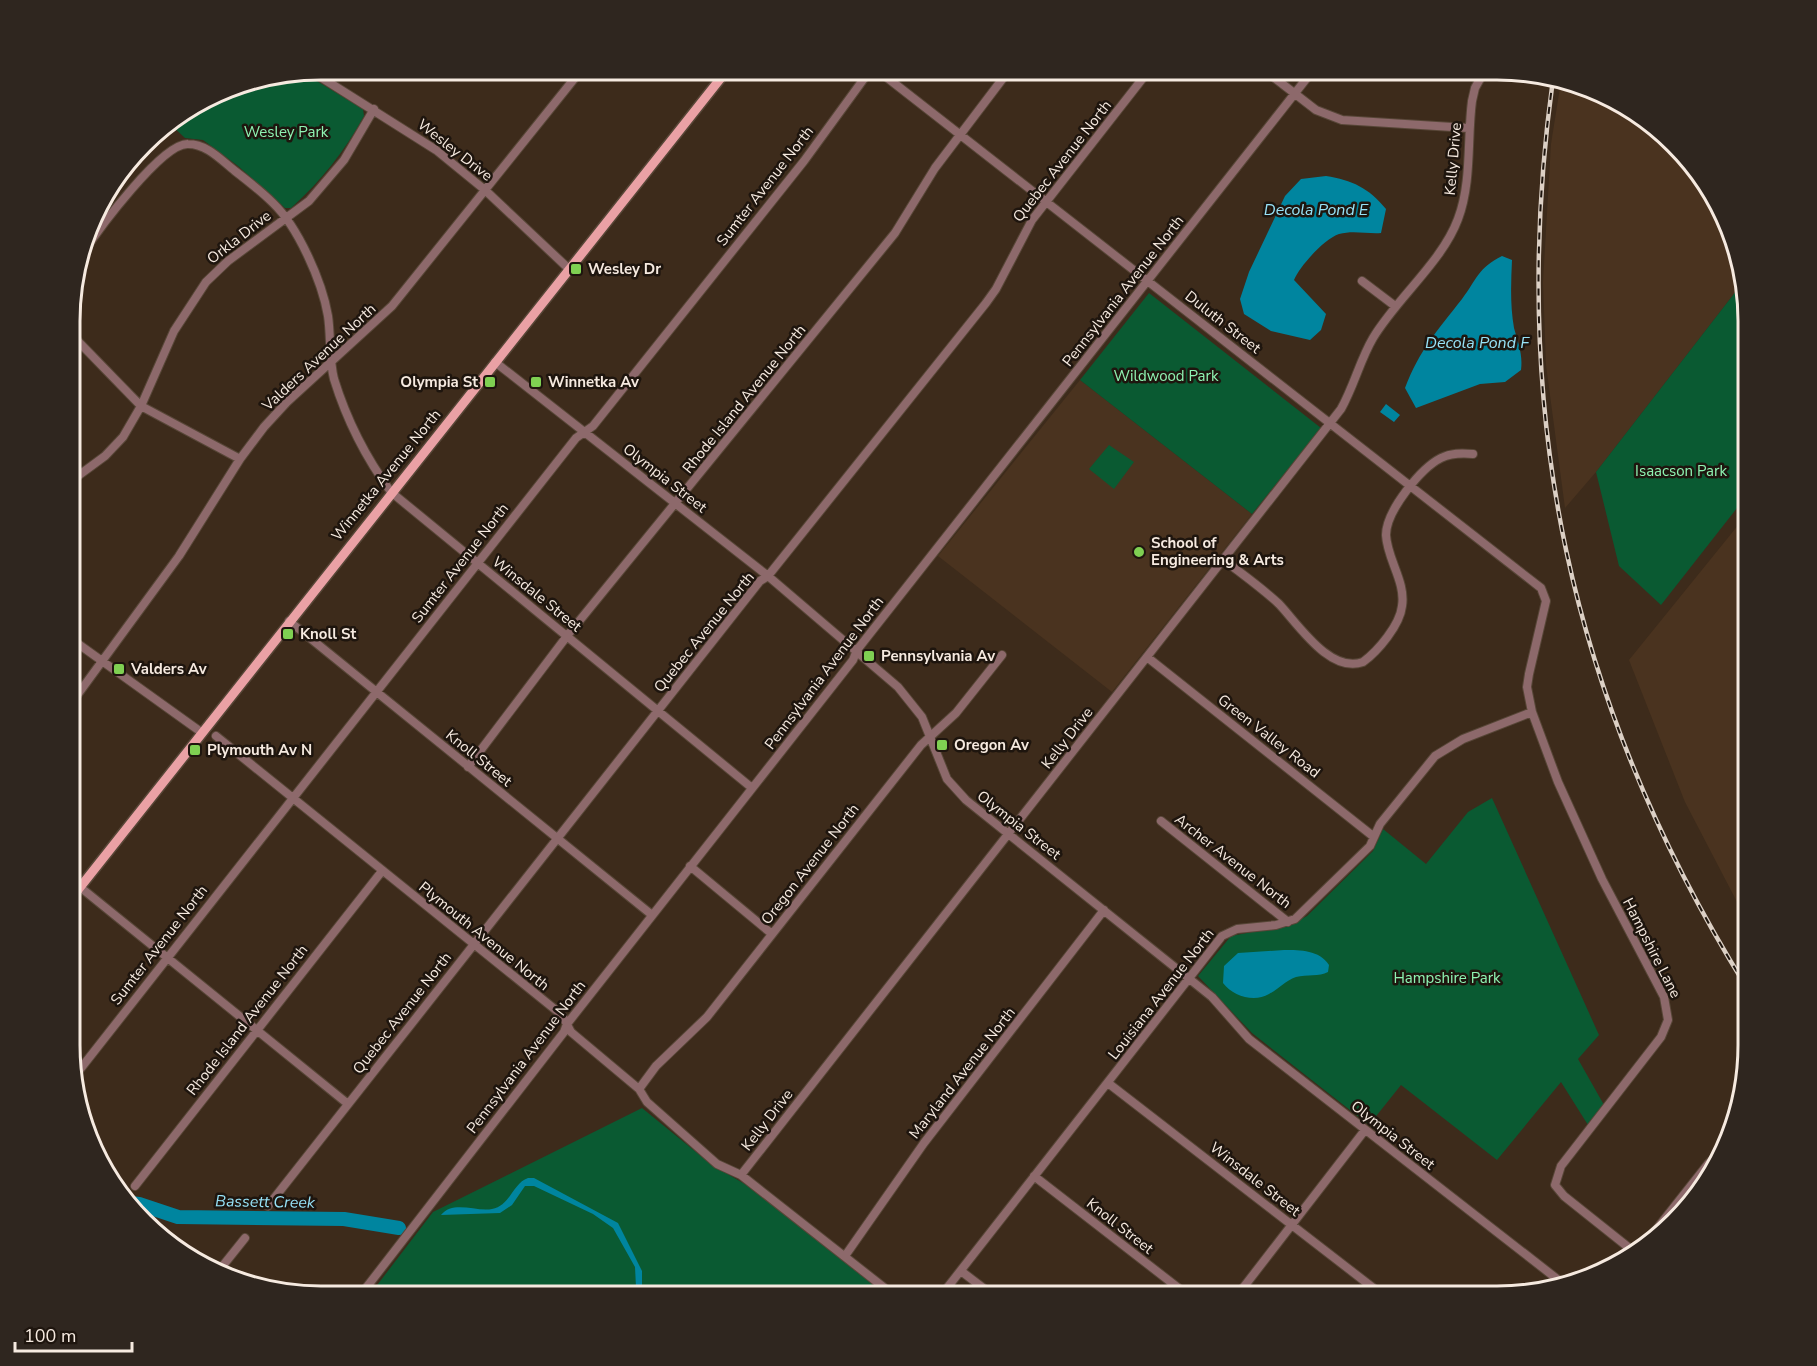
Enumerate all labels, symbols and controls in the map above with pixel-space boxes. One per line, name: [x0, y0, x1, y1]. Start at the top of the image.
street label: Quebec Avenue North: [1008, 96, 1116, 226]
street label: Wesley Drive: [413, 114, 497, 186]
park label: Wesley Park: [244, 122, 329, 142]
street label: Sumter Avenue North: [712, 122, 818, 250]
street label: Kelly Drive: [1440, 122, 1466, 196]
water label: Decola Pond E: [1264, 199, 1369, 221]
street label: Orkla Drive: [203, 206, 275, 268]
street label: Pennsylvania Avenue North: [1058, 211, 1188, 371]
place label: Wesley Dr: [588, 259, 661, 279]
marker: Wesley Dr: [569, 262, 583, 276]
street label: Duluth Street: [1181, 286, 1266, 358]
street label: Valders Avenue North: [257, 299, 380, 416]
street label: Rhode Island Avenue North: [678, 320, 810, 478]
water label: Decola Pond F: [1425, 332, 1530, 354]
park label: Wildwood Park: [1114, 366, 1219, 386]
place label: Olympia St: [400, 372, 478, 392]
place label: Winnetka Av: [548, 372, 639, 392]
marker: Olympia St: [483, 375, 497, 389]
marker: Winnetka Av: [529, 375, 543, 389]
street label: Winnetka Avenue North: [327, 405, 445, 545]
street label: Olympia Street: [619, 439, 712, 518]
park label: Isaacson Park: [1635, 461, 1727, 481]
street label: Sumter Avenue North: [407, 499, 513, 627]
place label: School of Engineering & Arts: [1151, 533, 1284, 570]
marker: School of Engineering & Arts: [1132, 545, 1146, 559]
street label: Winsdale Street: [488, 552, 586, 637]
street label: Quebec Avenue North: [649, 568, 759, 696]
street label: Pennsylvania Avenue North: [760, 593, 888, 753]
place label: Knoll St: [300, 624, 356, 644]
marker: Knoll St: [281, 627, 295, 641]
place label: Pennsylvania Av: [881, 646, 995, 666]
marker: Pennsylvania Av: [862, 649, 876, 663]
place label: Valders Av: [130, 659, 207, 679]
marker: Valders Av: [112, 662, 126, 676]
street label: Green Valley Road: [1214, 690, 1324, 782]
street label: Kelly Drive: [1037, 703, 1097, 773]
street label: Knoll Street: [442, 725, 517, 791]
place label: Oregon Av: [954, 735, 1029, 755]
marker: Oregon Av: [935, 738, 949, 752]
place label: Plymouth Av N: [207, 740, 312, 760]
marker: Plymouth Av N: [188, 743, 202, 757]
street label: Olympia Street: [973, 786, 1066, 865]
street label: Oregon Avenue North: [757, 799, 863, 929]
street label: Archer Avenue North: [1171, 809, 1295, 913]
street label: Plymouth Avenue North: [415, 877, 553, 995]
street label: Sumter Avenue North: [106, 881, 212, 1009]
street label: Hampshire Lane: [1618, 895, 1686, 1002]
street label: Louisiana Avenue North: [1104, 924, 1218, 1064]
street label: Rhode Island Avenue North: [182, 941, 312, 1099]
street label: Quebec Avenue North: [348, 948, 456, 1078]
park label: Hampshire Park: [1393, 968, 1501, 988]
street label: Pennsylvania Avenue North: [462, 977, 590, 1137]
street label: Maryland Avenue North: [904, 1003, 1020, 1143]
street label: Kelly Drive: [737, 1085, 797, 1155]
street label: Olympia Street: [1347, 1096, 1440, 1175]
street label: Winsdale Street: [1206, 1137, 1305, 1221]
water label: Bassett Creek: [215, 1190, 316, 1214]
street label: Knoll Street: [1082, 1194, 1158, 1259]
scale bar: [15, 1315, 132, 1353]
text: 100 m: [24, 1324, 76, 1348]

